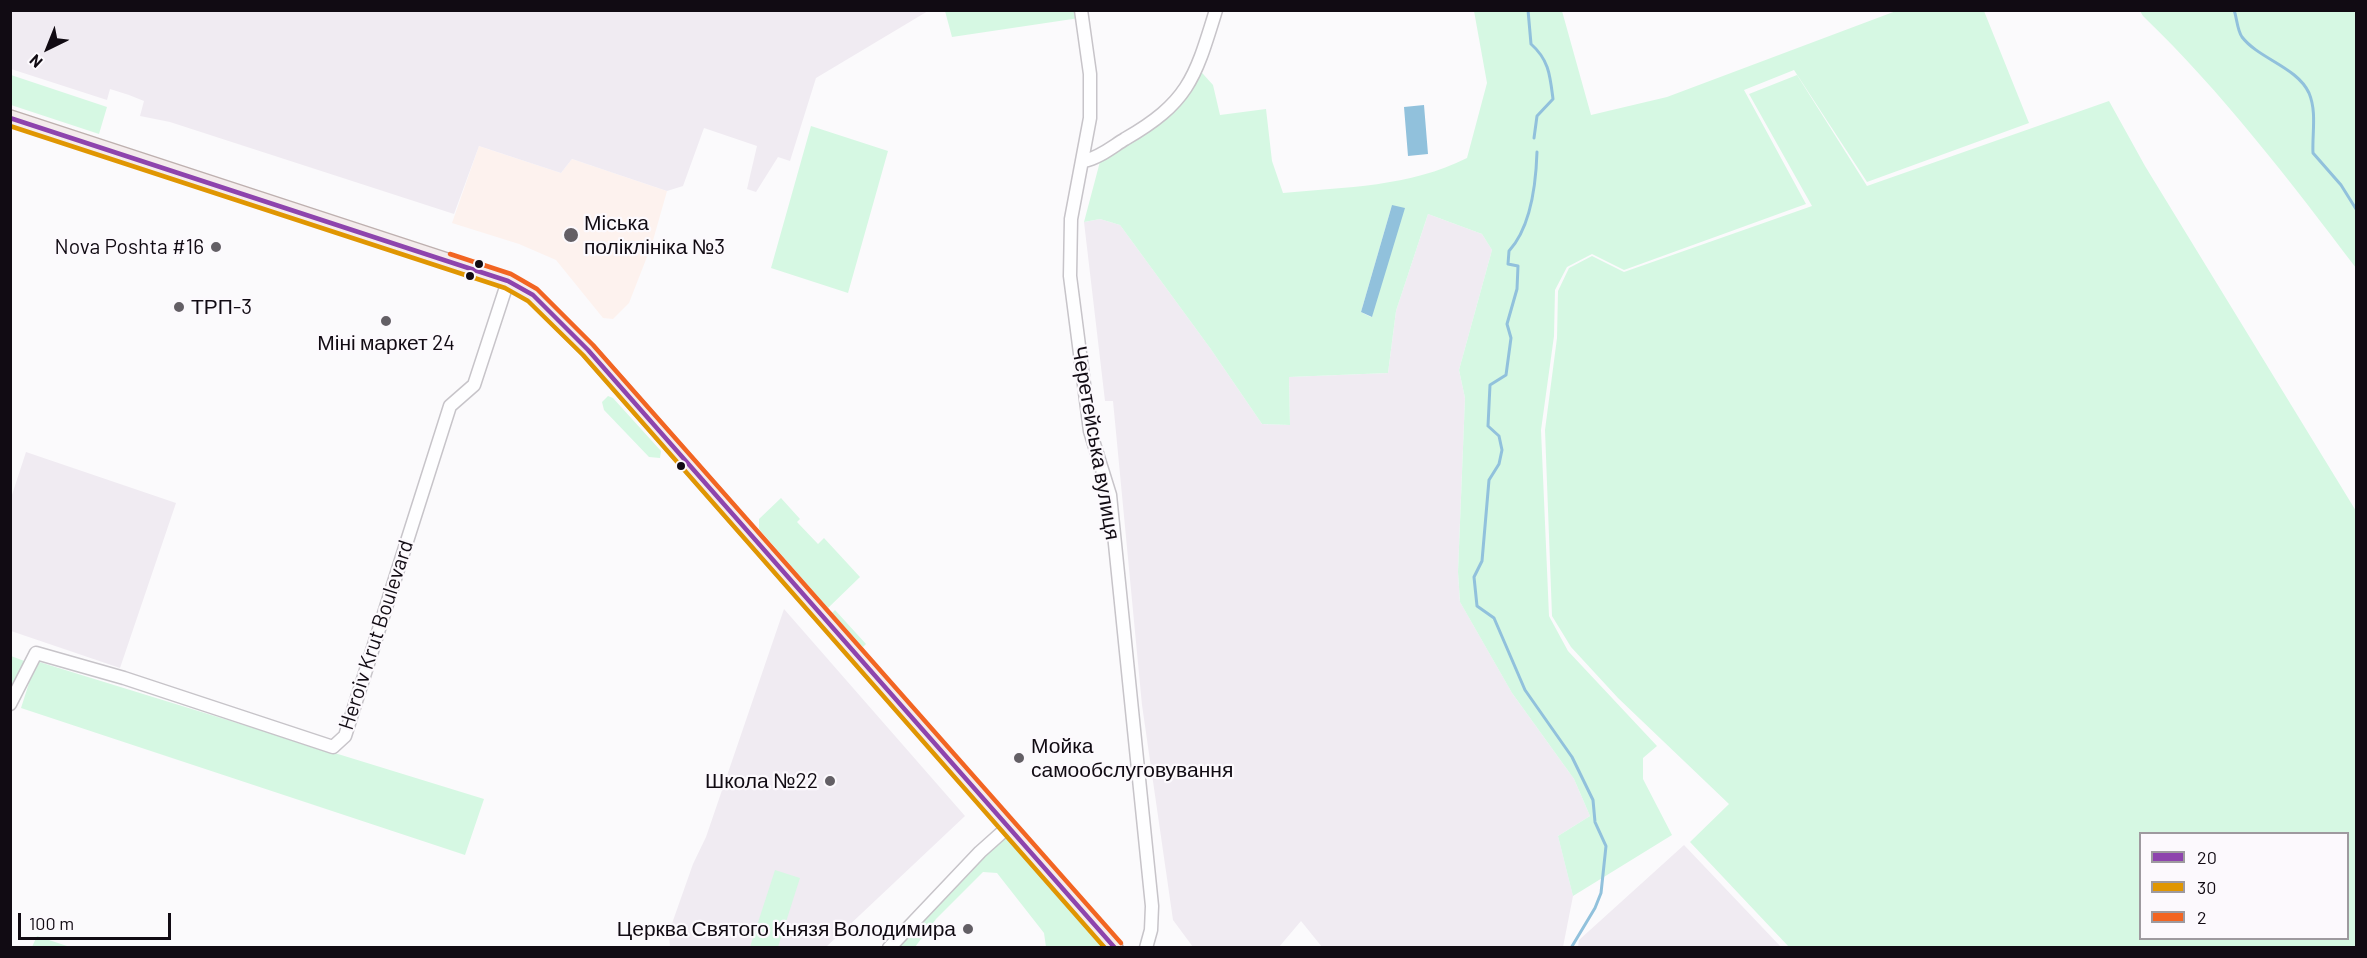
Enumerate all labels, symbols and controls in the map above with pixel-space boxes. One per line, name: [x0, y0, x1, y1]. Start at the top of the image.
north arrow: [18, 18, 78, 78]
text: N: [25, 51, 46, 72]
place label: Міська поліклініка №3: [584, 210, 725, 260]
marker: Міська поліклініка №3: [562, 226, 580, 244]
place label: Nova Poshta #16: [55, 234, 204, 260]
marker: Nova Poshta #16: [209, 240, 223, 254]
unlabelled marker: [473, 258, 485, 270]
unlabelled marker: [464, 270, 476, 282]
place label: ТРП-3: [191, 294, 252, 320]
marker: ТРП-3: [172, 300, 186, 314]
marker: Міні маркет 24: [379, 314, 393, 328]
place label: Міні маркет 24: [317, 330, 455, 356]
street label: Черетейська вулиця: [1067, 344, 1125, 542]
unlabelled marker: [675, 460, 687, 472]
street label: Heroiv Krut Boulevard: [333, 537, 419, 733]
place label: Мойка самообслуговування: [1031, 733, 1233, 783]
marker: Мойка самообслуговування: [1012, 751, 1026, 765]
place label: Школа №22: [705, 768, 818, 794]
marker: Школа №22: [823, 774, 837, 788]
legend: [2139, 832, 2349, 940]
text: 20: [2197, 846, 2217, 868]
text: 30: [2197, 876, 2216, 898]
scale bar: [21, 901, 174, 939]
text: 2: [2197, 906, 2207, 928]
text: 100 m: [29, 912, 74, 934]
place label: Церква Святого Князя Володимира: [617, 916, 956, 942]
marker: Церква Святого Князя Володимира: [961, 922, 975, 936]

